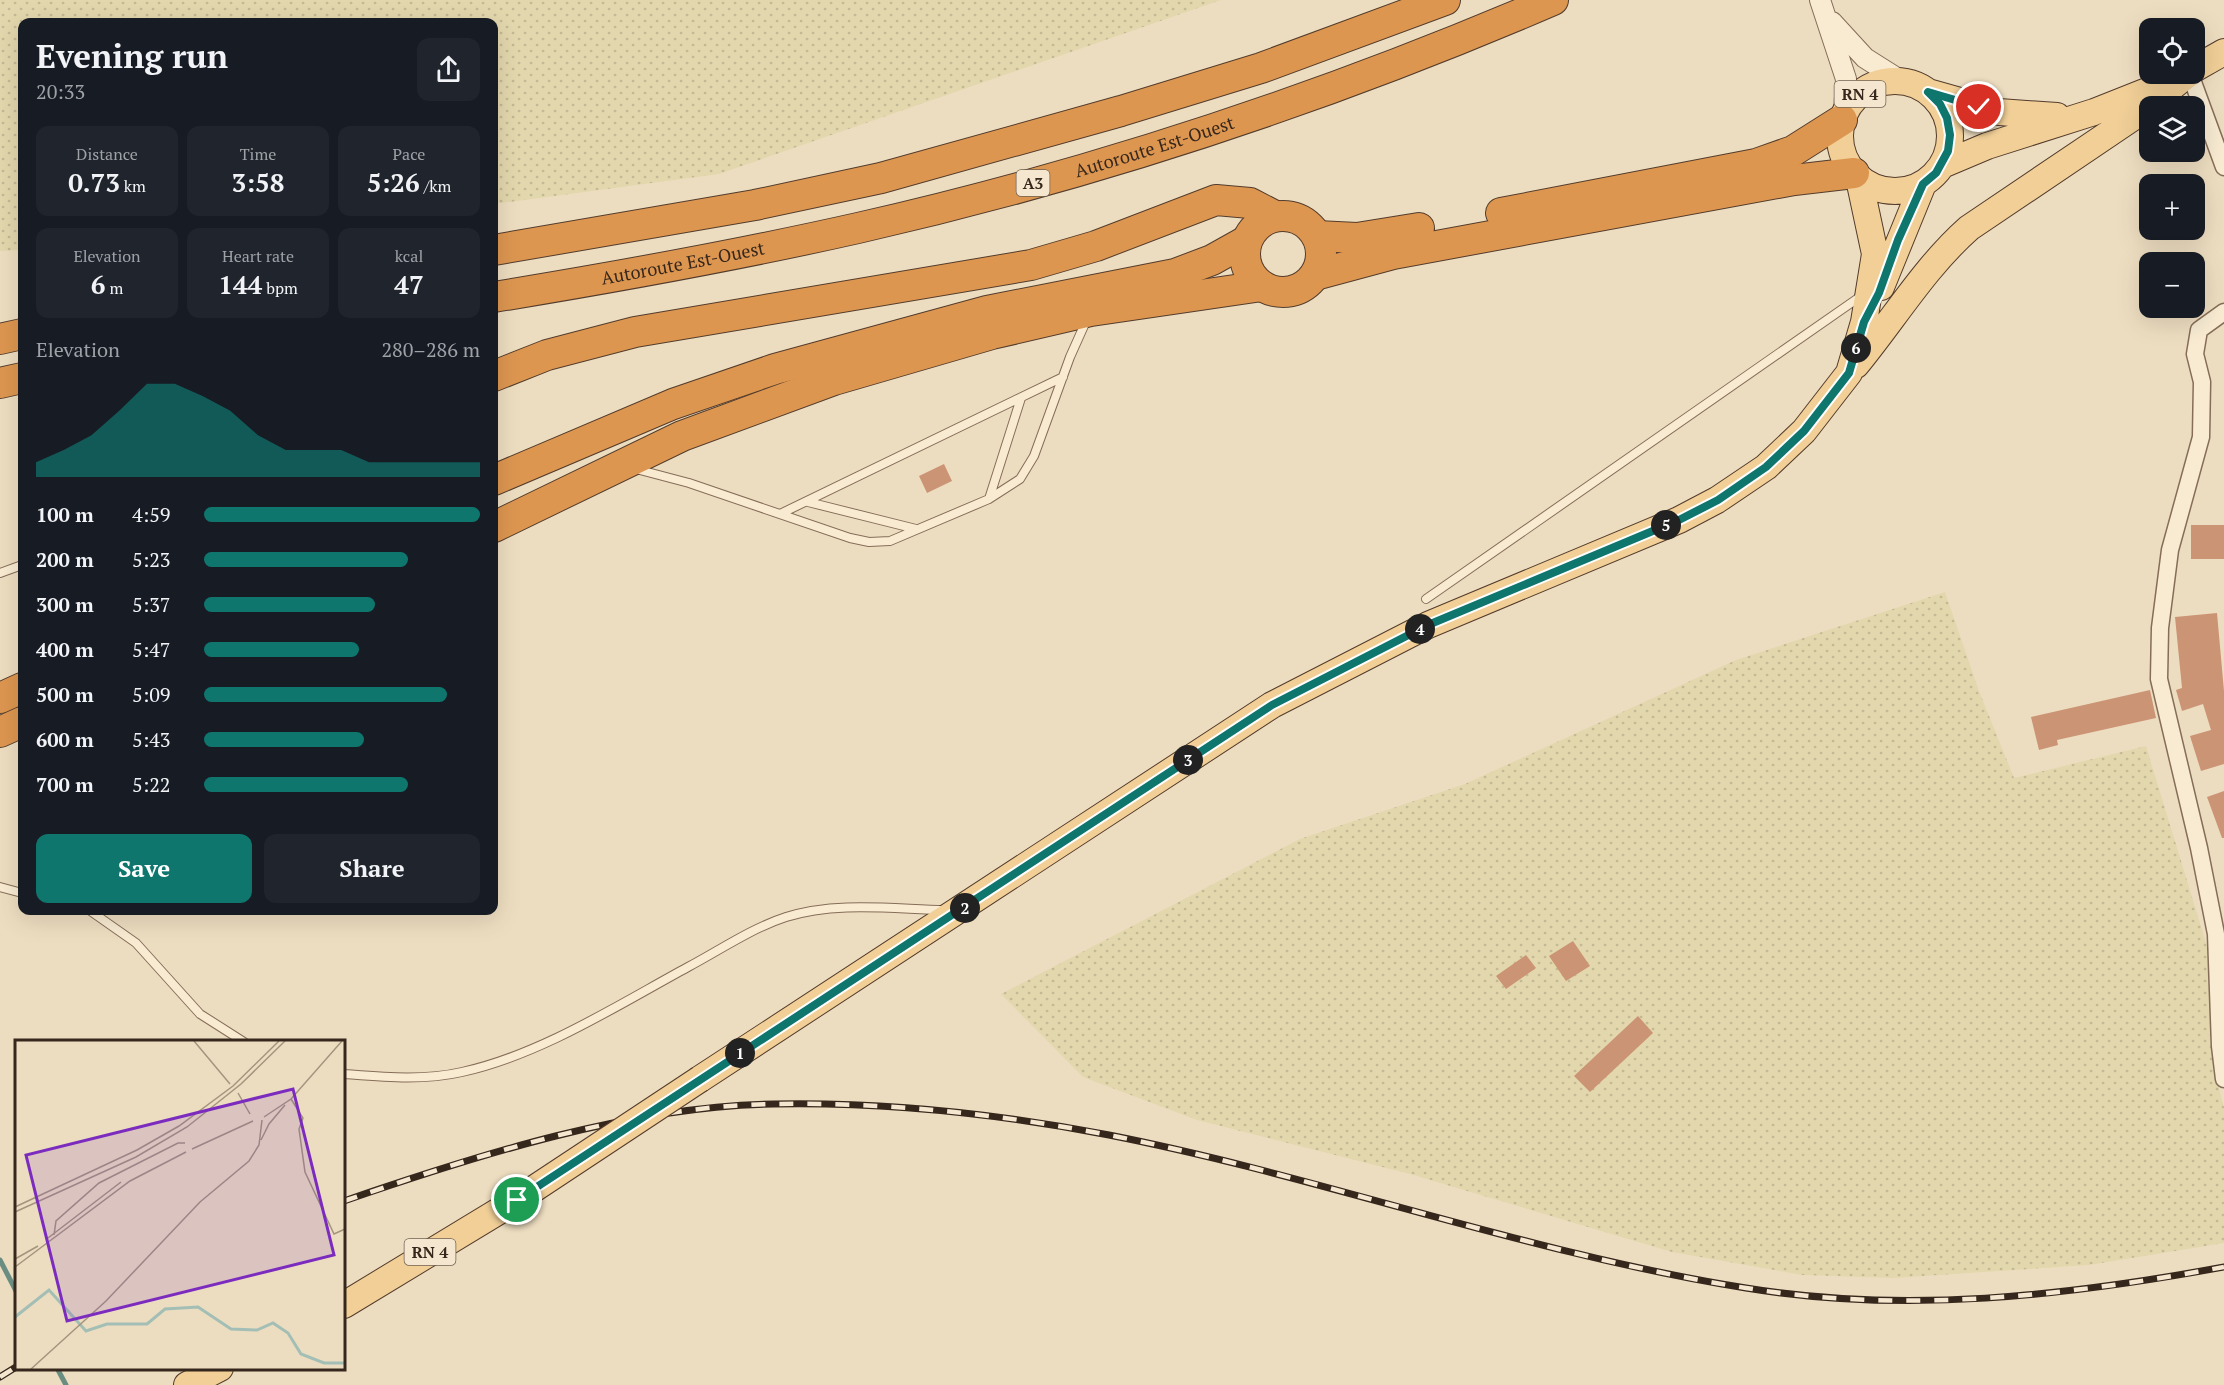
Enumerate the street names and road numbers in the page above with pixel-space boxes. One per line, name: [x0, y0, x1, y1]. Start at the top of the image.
road number: RN 4: [1834, 81, 1886, 107]
street label: Autoroute Est-Ouest: [1072, 110, 1237, 182]
road number: A3: [1016, 170, 1050, 196]
street label: Autoroute Est-Ouest: [599, 235, 767, 290]
road number: RN 4: [404, 1239, 456, 1265]

